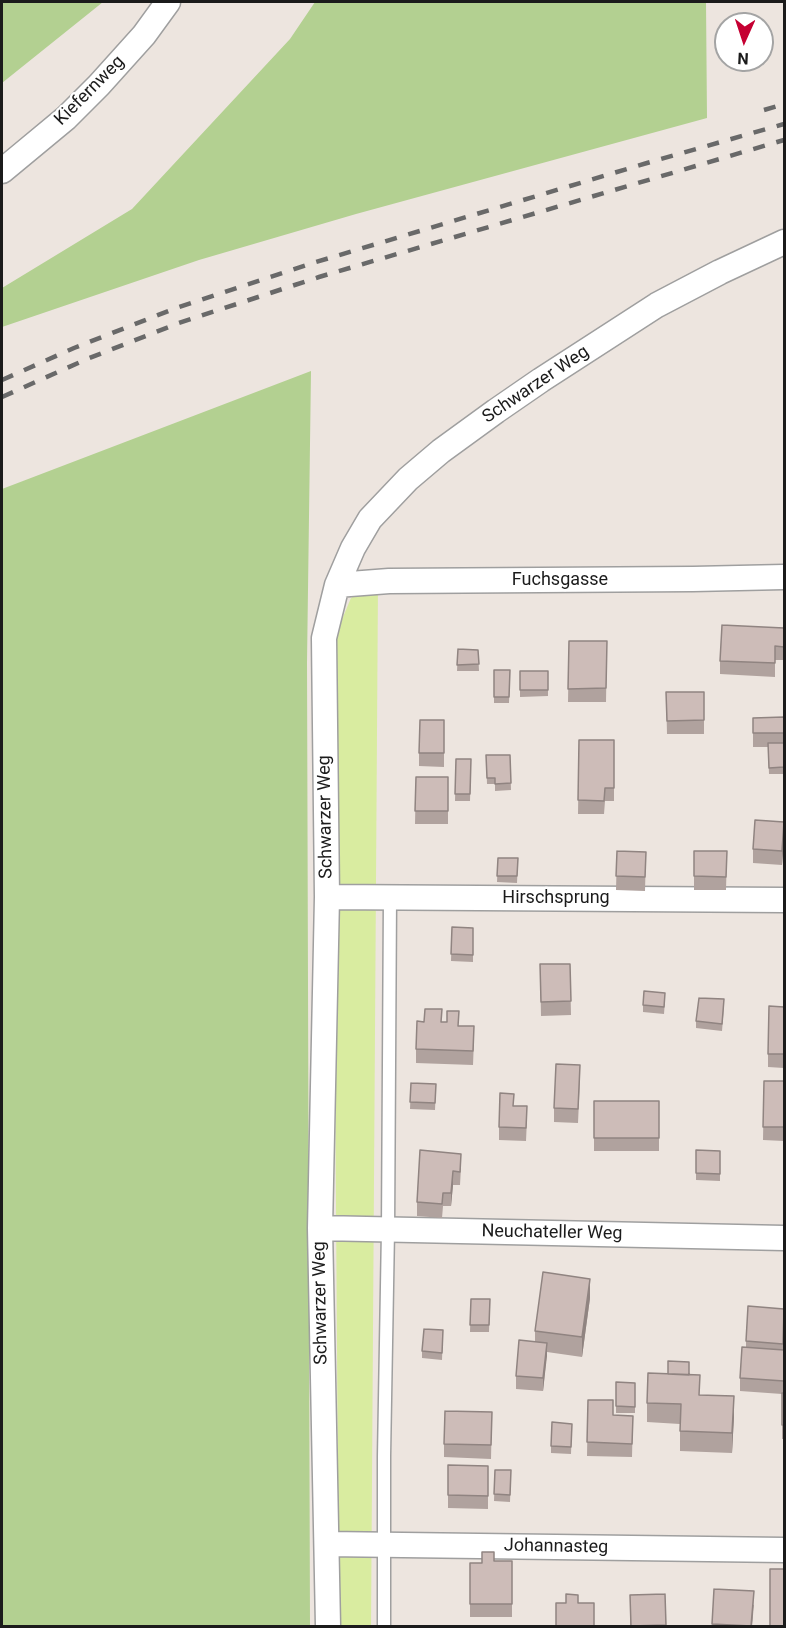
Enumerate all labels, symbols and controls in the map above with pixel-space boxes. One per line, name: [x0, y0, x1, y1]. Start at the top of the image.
north arrow: [714, 12, 774, 72]
text: N: [737, 49, 749, 68]
street label: Kiefernweg: [51, 52, 129, 130]
street label: Schwarzer Weg: [479, 341, 593, 429]
street label: Fuchsgasse: [512, 569, 608, 591]
street label: Schwarzer Weg: [314, 755, 338, 879]
street label: Hirschsprung: [502, 887, 610, 909]
street label: Neuchateller Weg: [481, 1221, 623, 1245]
street label: Schwarzer Weg: [309, 1241, 333, 1365]
street label: Johannasteg: [504, 1535, 608, 1559]

